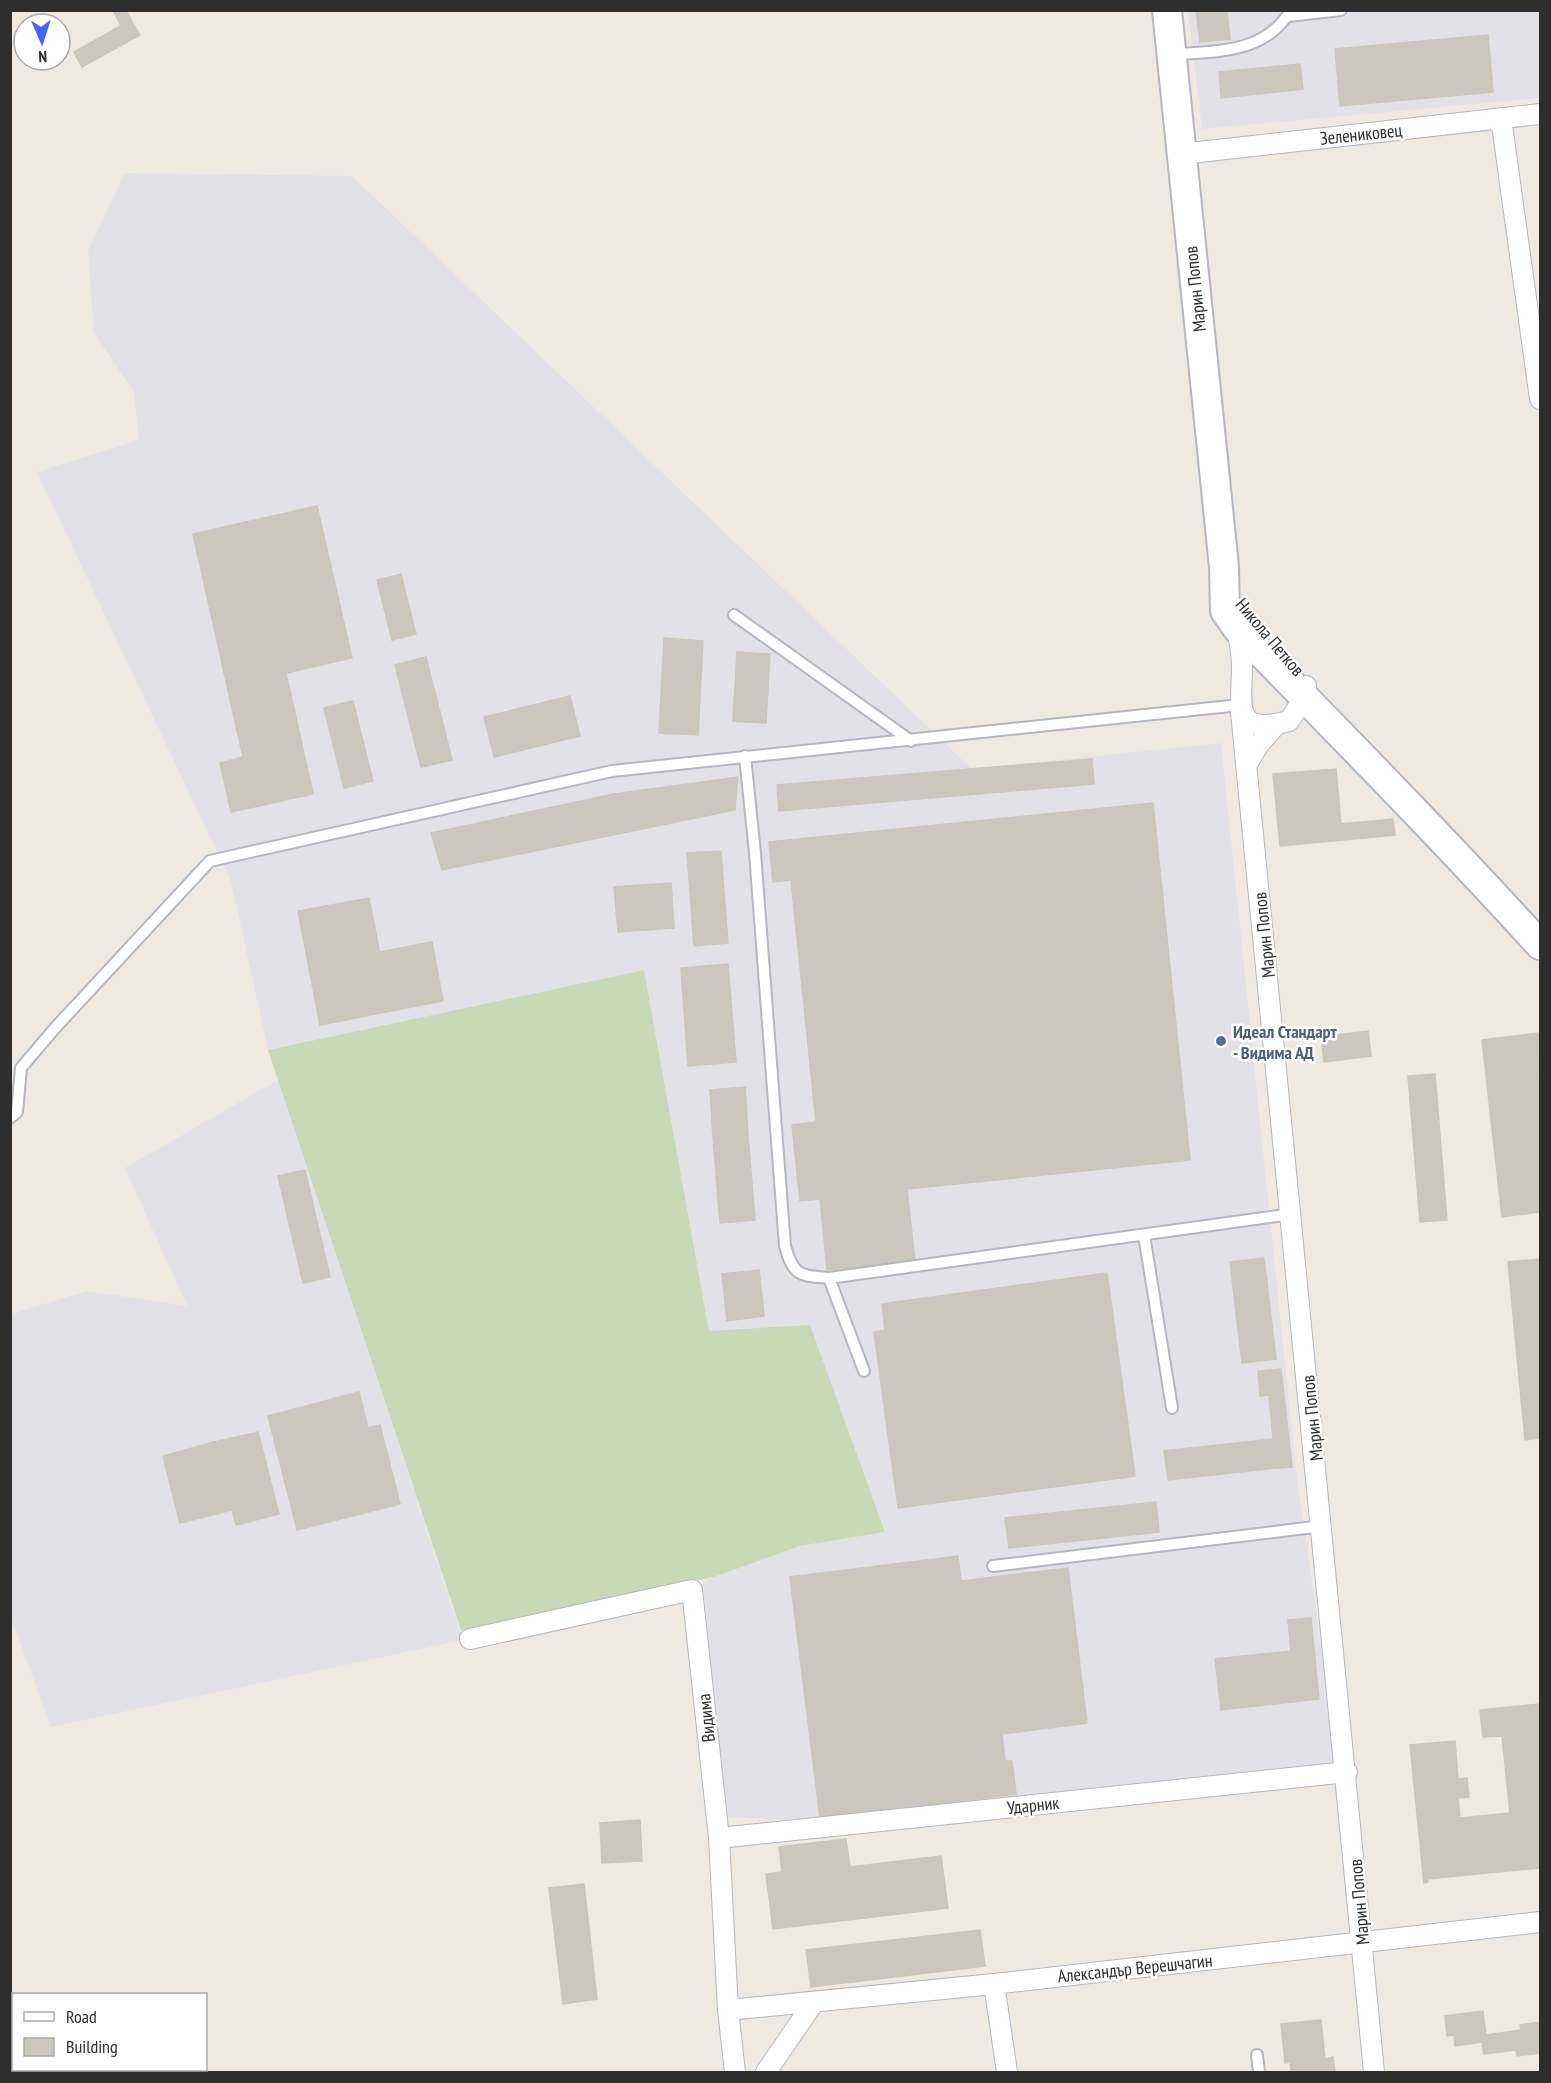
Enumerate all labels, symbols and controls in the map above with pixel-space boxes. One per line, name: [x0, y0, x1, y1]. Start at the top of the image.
north arrow: [12, 12, 72, 72]
text: N: [38, 47, 48, 67]
street label: Зелениковец: [1319, 118, 1403, 150]
street label: Марин Попов: [1179, 245, 1211, 333]
street label: Никола Петков: [1231, 593, 1309, 681]
street label: Марин Попов: [1248, 891, 1280, 979]
place label: Идеал Стандарт - Видима АД: [1233, 1020, 1338, 1064]
marker: Идеал Стандарт - Видима АД: [1214, 1034, 1228, 1048]
street label: Марин Попов: [1296, 1374, 1328, 1462]
street label: Видима: [692, 1693, 720, 1743]
street label: Ударник: [1006, 1791, 1060, 1819]
street label: Марин Попов: [1344, 1858, 1374, 1946]
street label: Александър Верешчагин: [1056, 1948, 1214, 1988]
legend: [12, 1993, 207, 2071]
text: Road: [66, 2005, 97, 2028]
text: Building: [66, 2035, 118, 2058]

